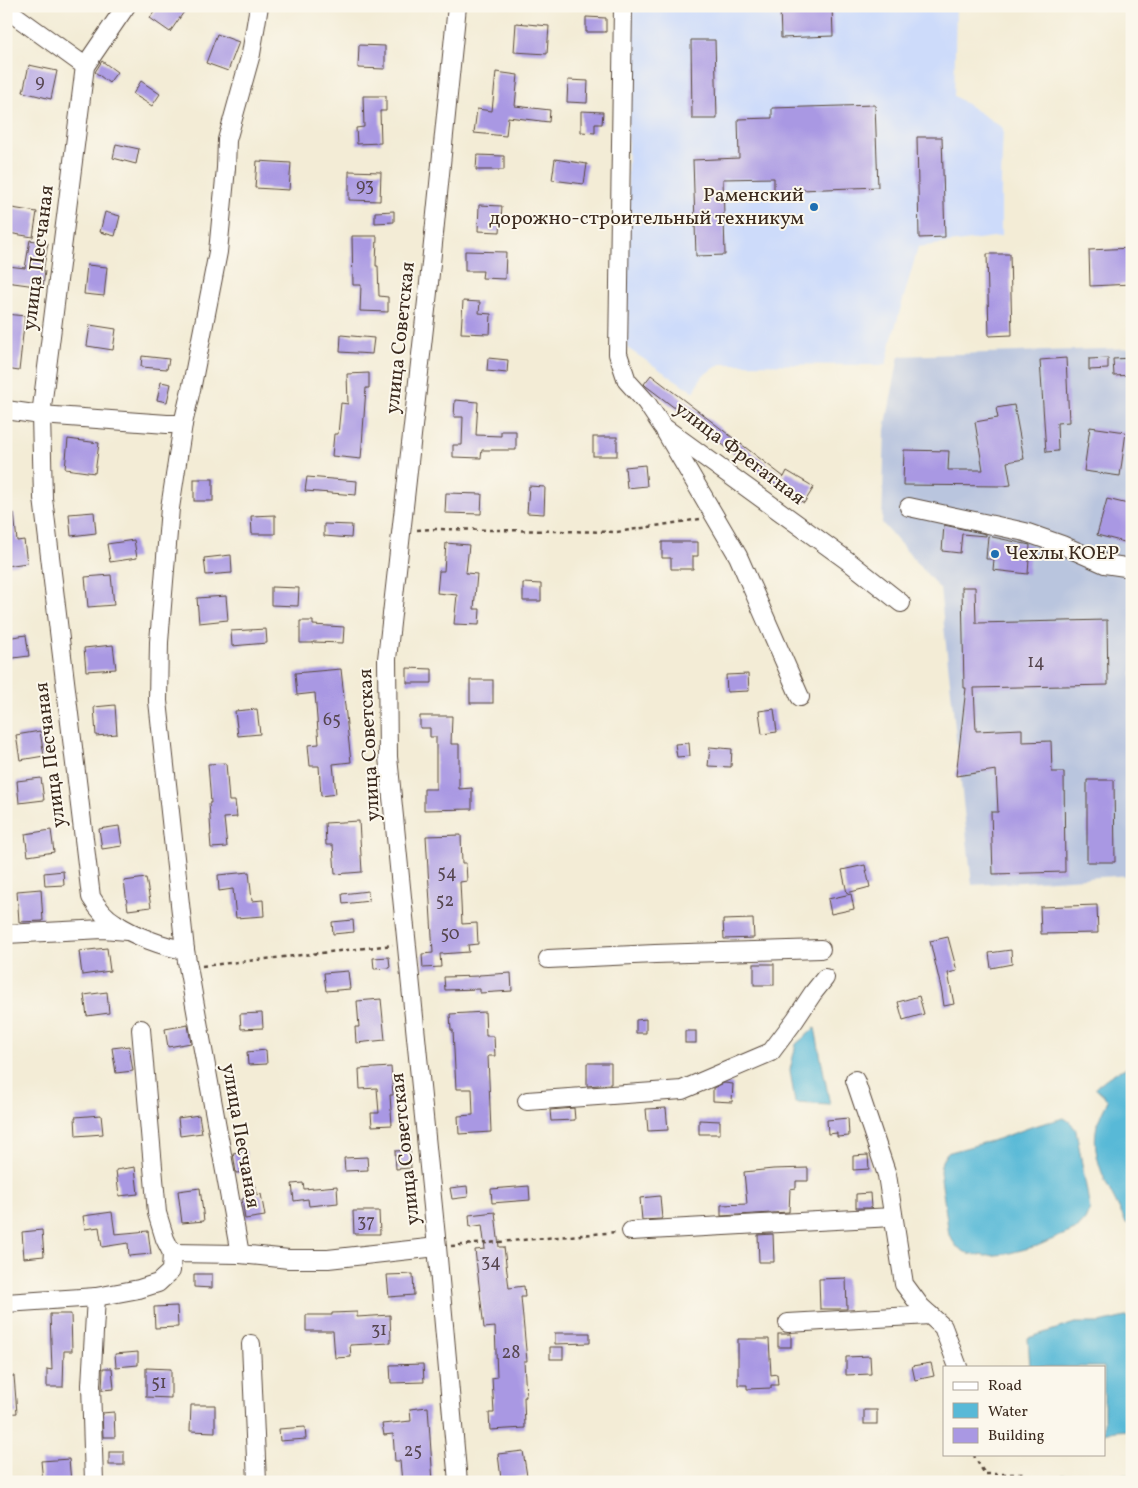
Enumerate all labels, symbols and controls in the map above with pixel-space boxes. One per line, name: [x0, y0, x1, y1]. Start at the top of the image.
house number: 9: [35, 70, 45, 95]
house number: 93: [356, 174, 374, 199]
place label: Раменский дорожно-строительный техникум: [489, 182, 804, 233]
street label: улица Песчаная: [16, 184, 62, 332]
marker: Раменский дорожно-строительный техникум: [808, 201, 820, 213]
street label: улица Советская: [379, 261, 423, 415]
street label: улица Фрегатная: [668, 396, 810, 512]
place label: Чехлы КОЕР: [1005, 540, 1119, 568]
marker: Чехлы КОЕР: [989, 548, 1001, 560]
house number: 14: [1027, 650, 1045, 675]
street label: улица Советская: [352, 668, 388, 822]
street label: улица Песчаная: [28, 681, 74, 829]
house number: 65: [323, 708, 341, 733]
house number: 54: [437, 861, 457, 886]
house number: 52: [436, 889, 454, 914]
house number: 50: [440, 922, 460, 947]
street label: улица Песчаная: [214, 1061, 266, 1211]
street label: улица Советская: [384, 1072, 428, 1226]
house number: 37: [357, 1210, 375, 1235]
house number: 34: [481, 1250, 501, 1275]
house number: 31: [371, 1318, 387, 1343]
house number: 28: [502, 1341, 520, 1366]
legend: [943, 1366, 1106, 1456]
house number: 51: [151, 1371, 167, 1396]
text: Road: [988, 1376, 1022, 1397]
text: Water: [988, 1402, 1028, 1423]
text: Building: [988, 1426, 1045, 1447]
house number: 25: [404, 1439, 422, 1464]

